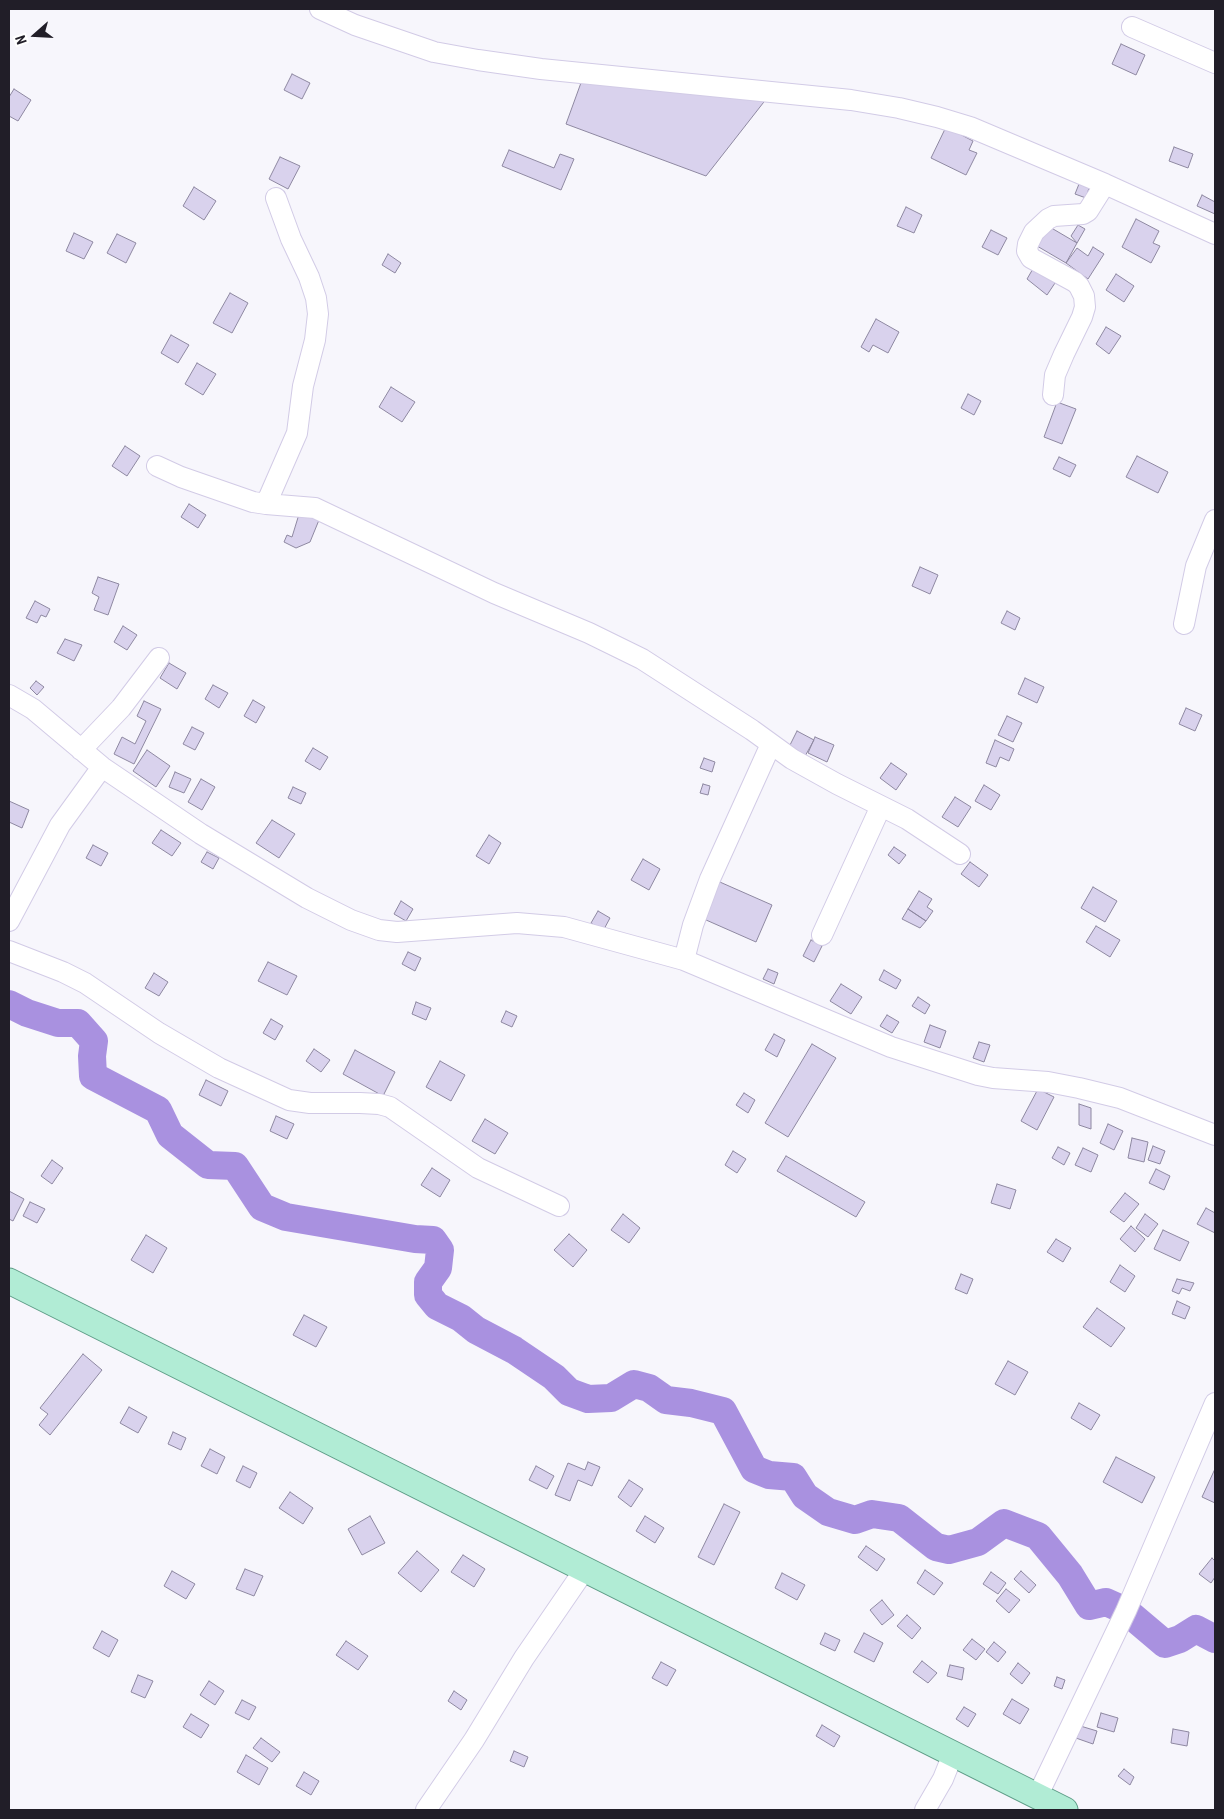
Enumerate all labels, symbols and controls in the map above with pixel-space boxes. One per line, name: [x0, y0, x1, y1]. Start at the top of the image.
north arrow: [10, 10, 60, 60]
text: N: [12, 33, 30, 47]

